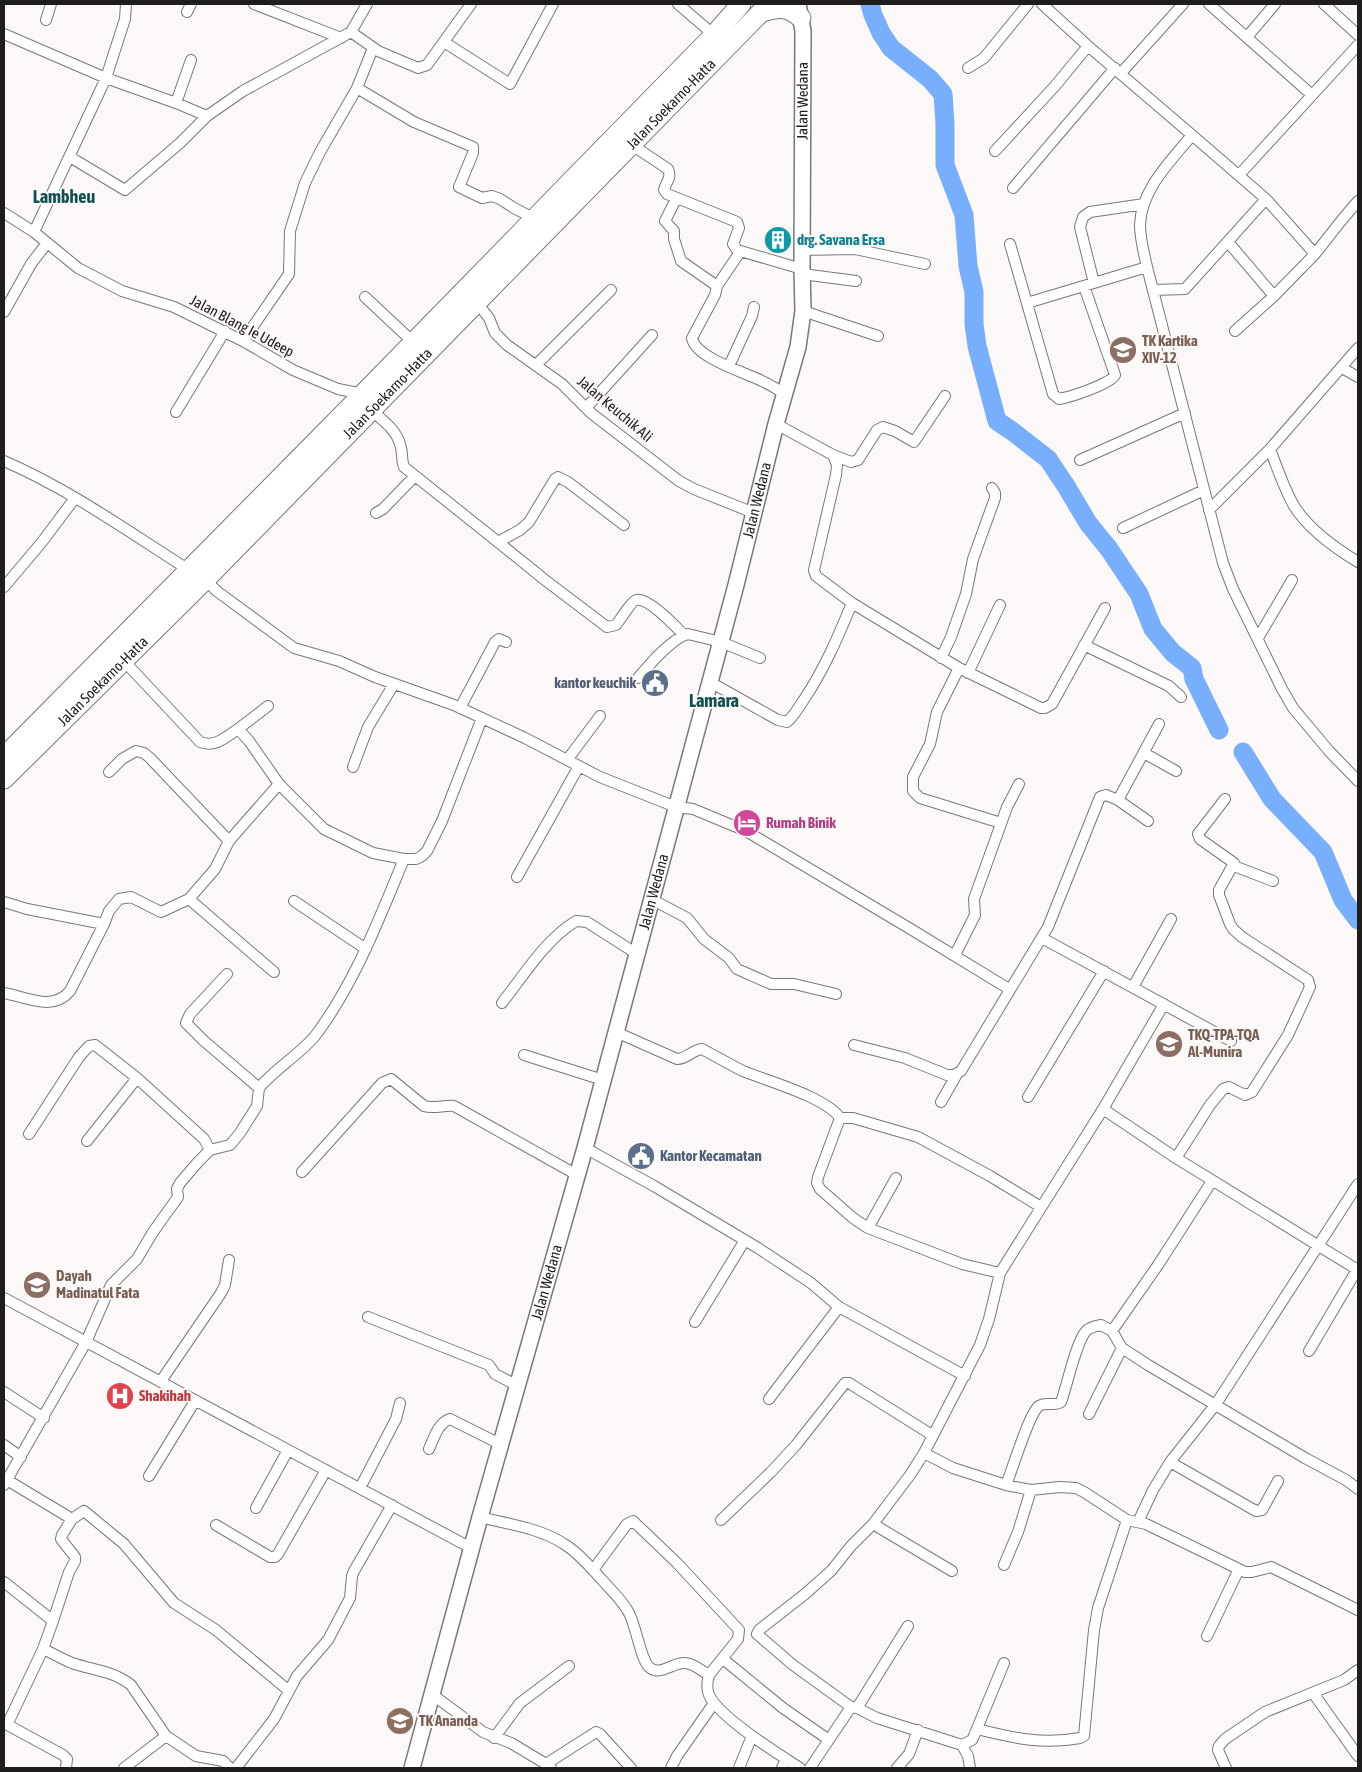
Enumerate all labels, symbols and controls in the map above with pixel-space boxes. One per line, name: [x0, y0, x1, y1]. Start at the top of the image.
street label: Jalan Soekarno-Hatta: [623, 55, 719, 152]
street label: Jalan Wedana: [794, 62, 811, 140]
district label: Lambheu: [33, 186, 96, 207]
building icon: drg. Savana Ersa: [763, 225, 793, 255]
place label: drg. Savana Ersa: [797, 231, 885, 248]
street label: Jalan Blang Ie Udeep: [187, 291, 297, 360]
place label: TK Kartika XIV-12: [1141, 332, 1198, 366]
school or university icon: TK Kartika XIV-12: [1108, 335, 1138, 365]
street label: Jalan Soekarno-Hatta: [339, 344, 435, 442]
street label: Jalan Keuchik Ali: [574, 372, 656, 445]
street label: Jalan Wedana: [739, 460, 774, 540]
street label: Jalan Soekarno-Hatta: [54, 633, 151, 729]
public building icon: kantor keuchik: [640, 668, 670, 698]
place label: kantor keuchik: [554, 674, 636, 691]
district label: Lamara: [689, 690, 739, 711]
hotel icon: Rumah Binik: [732, 808, 762, 838]
place label: Rumah Binik: [766, 814, 836, 831]
street label: Jalan Wedana: [635, 852, 672, 931]
place label: TKQ-TPA-TQA Al-Munira: [1187, 1026, 1260, 1060]
school or university icon: TKQ-TPA-TQA Al-Munira: [1154, 1029, 1184, 1059]
public building icon: Kantor Kecamatan: [626, 1141, 656, 1171]
place label: Kantor Kecamatan: [660, 1147, 762, 1164]
street label: Jalan Wedana: [527, 1243, 565, 1322]
place label: Dayah Madinatul Fata: [56, 1267, 139, 1301]
school or university icon: Dayah Madinatul Fata: [22, 1270, 52, 1300]
hospital icon: Shakihah: [105, 1381, 135, 1411]
place label: Shakihah: [139, 1387, 191, 1404]
school or university icon: TK Ananda: [385, 1706, 415, 1736]
place label: TK Ananda: [419, 1712, 478, 1729]

